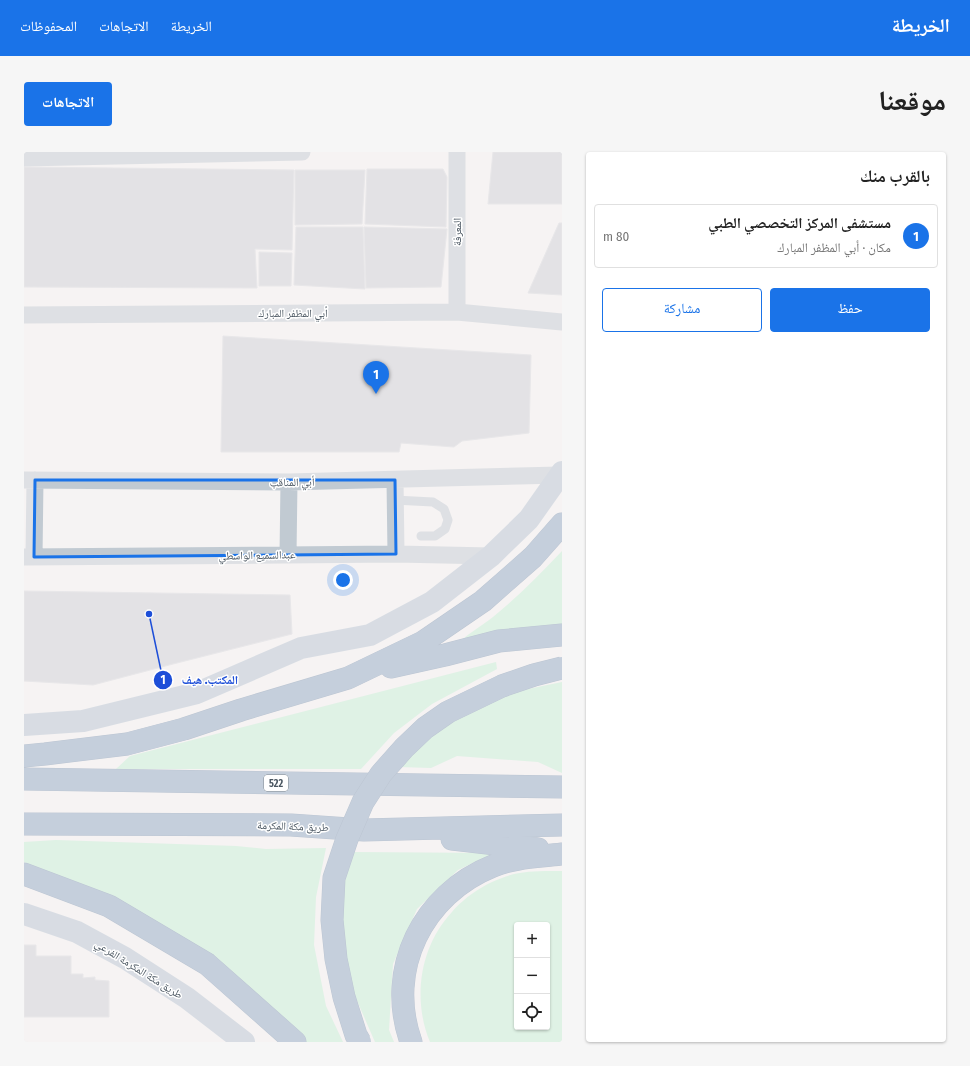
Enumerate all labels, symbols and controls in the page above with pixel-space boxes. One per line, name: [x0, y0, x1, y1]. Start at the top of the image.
text: الخريطة: [892, 14, 950, 37]
text: المحفوظات: [20, 18, 77, 35]
text: الاتجاهات: [99, 18, 149, 35]
text: الخريطة: [171, 18, 212, 35]
button: الاتجاهات: [24, 82, 112, 126]
text: موقعنا: [878, 84, 946, 117]
text: بالقرب منك: [860, 166, 930, 187]
text: مستشفى المركز التخصصي الطبي: [708, 214, 891, 232]
street label: المعرفة: [451, 218, 464, 246]
text: 80 m: [603, 229, 629, 244]
text: 1: [913, 229, 919, 244]
text: مكان · أبي المظفر المبارك: [777, 240, 891, 255]
button: مشاركة: [602, 288, 762, 332]
button: حفظ: [770, 288, 930, 332]
street label: أبي المظفر المبارك: [258, 306, 328, 322]
pin: 1: [363, 361, 389, 394]
street label: أبي المناقب: [269, 475, 315, 491]
street label: عبدالسميع الواسطي: [218, 548, 296, 564]
your location: [333, 570, 353, 590]
callout: المكتب. هيف: [153, 668, 246, 692]
text: 1: [160, 673, 166, 687]
text: المكتب. هيف: [182, 673, 238, 687]
road number: 522: [264, 775, 288, 791]
street label: طريق مكة المكرمة: [257, 819, 329, 834]
map controls: [514, 922, 550, 1030]
button: +: [514, 922, 550, 958]
street label: طريق مكة المكرمة الفرعي: [91, 937, 185, 1003]
button: −: [514, 958, 550, 994]
button: locate: [514, 994, 550, 1030]

